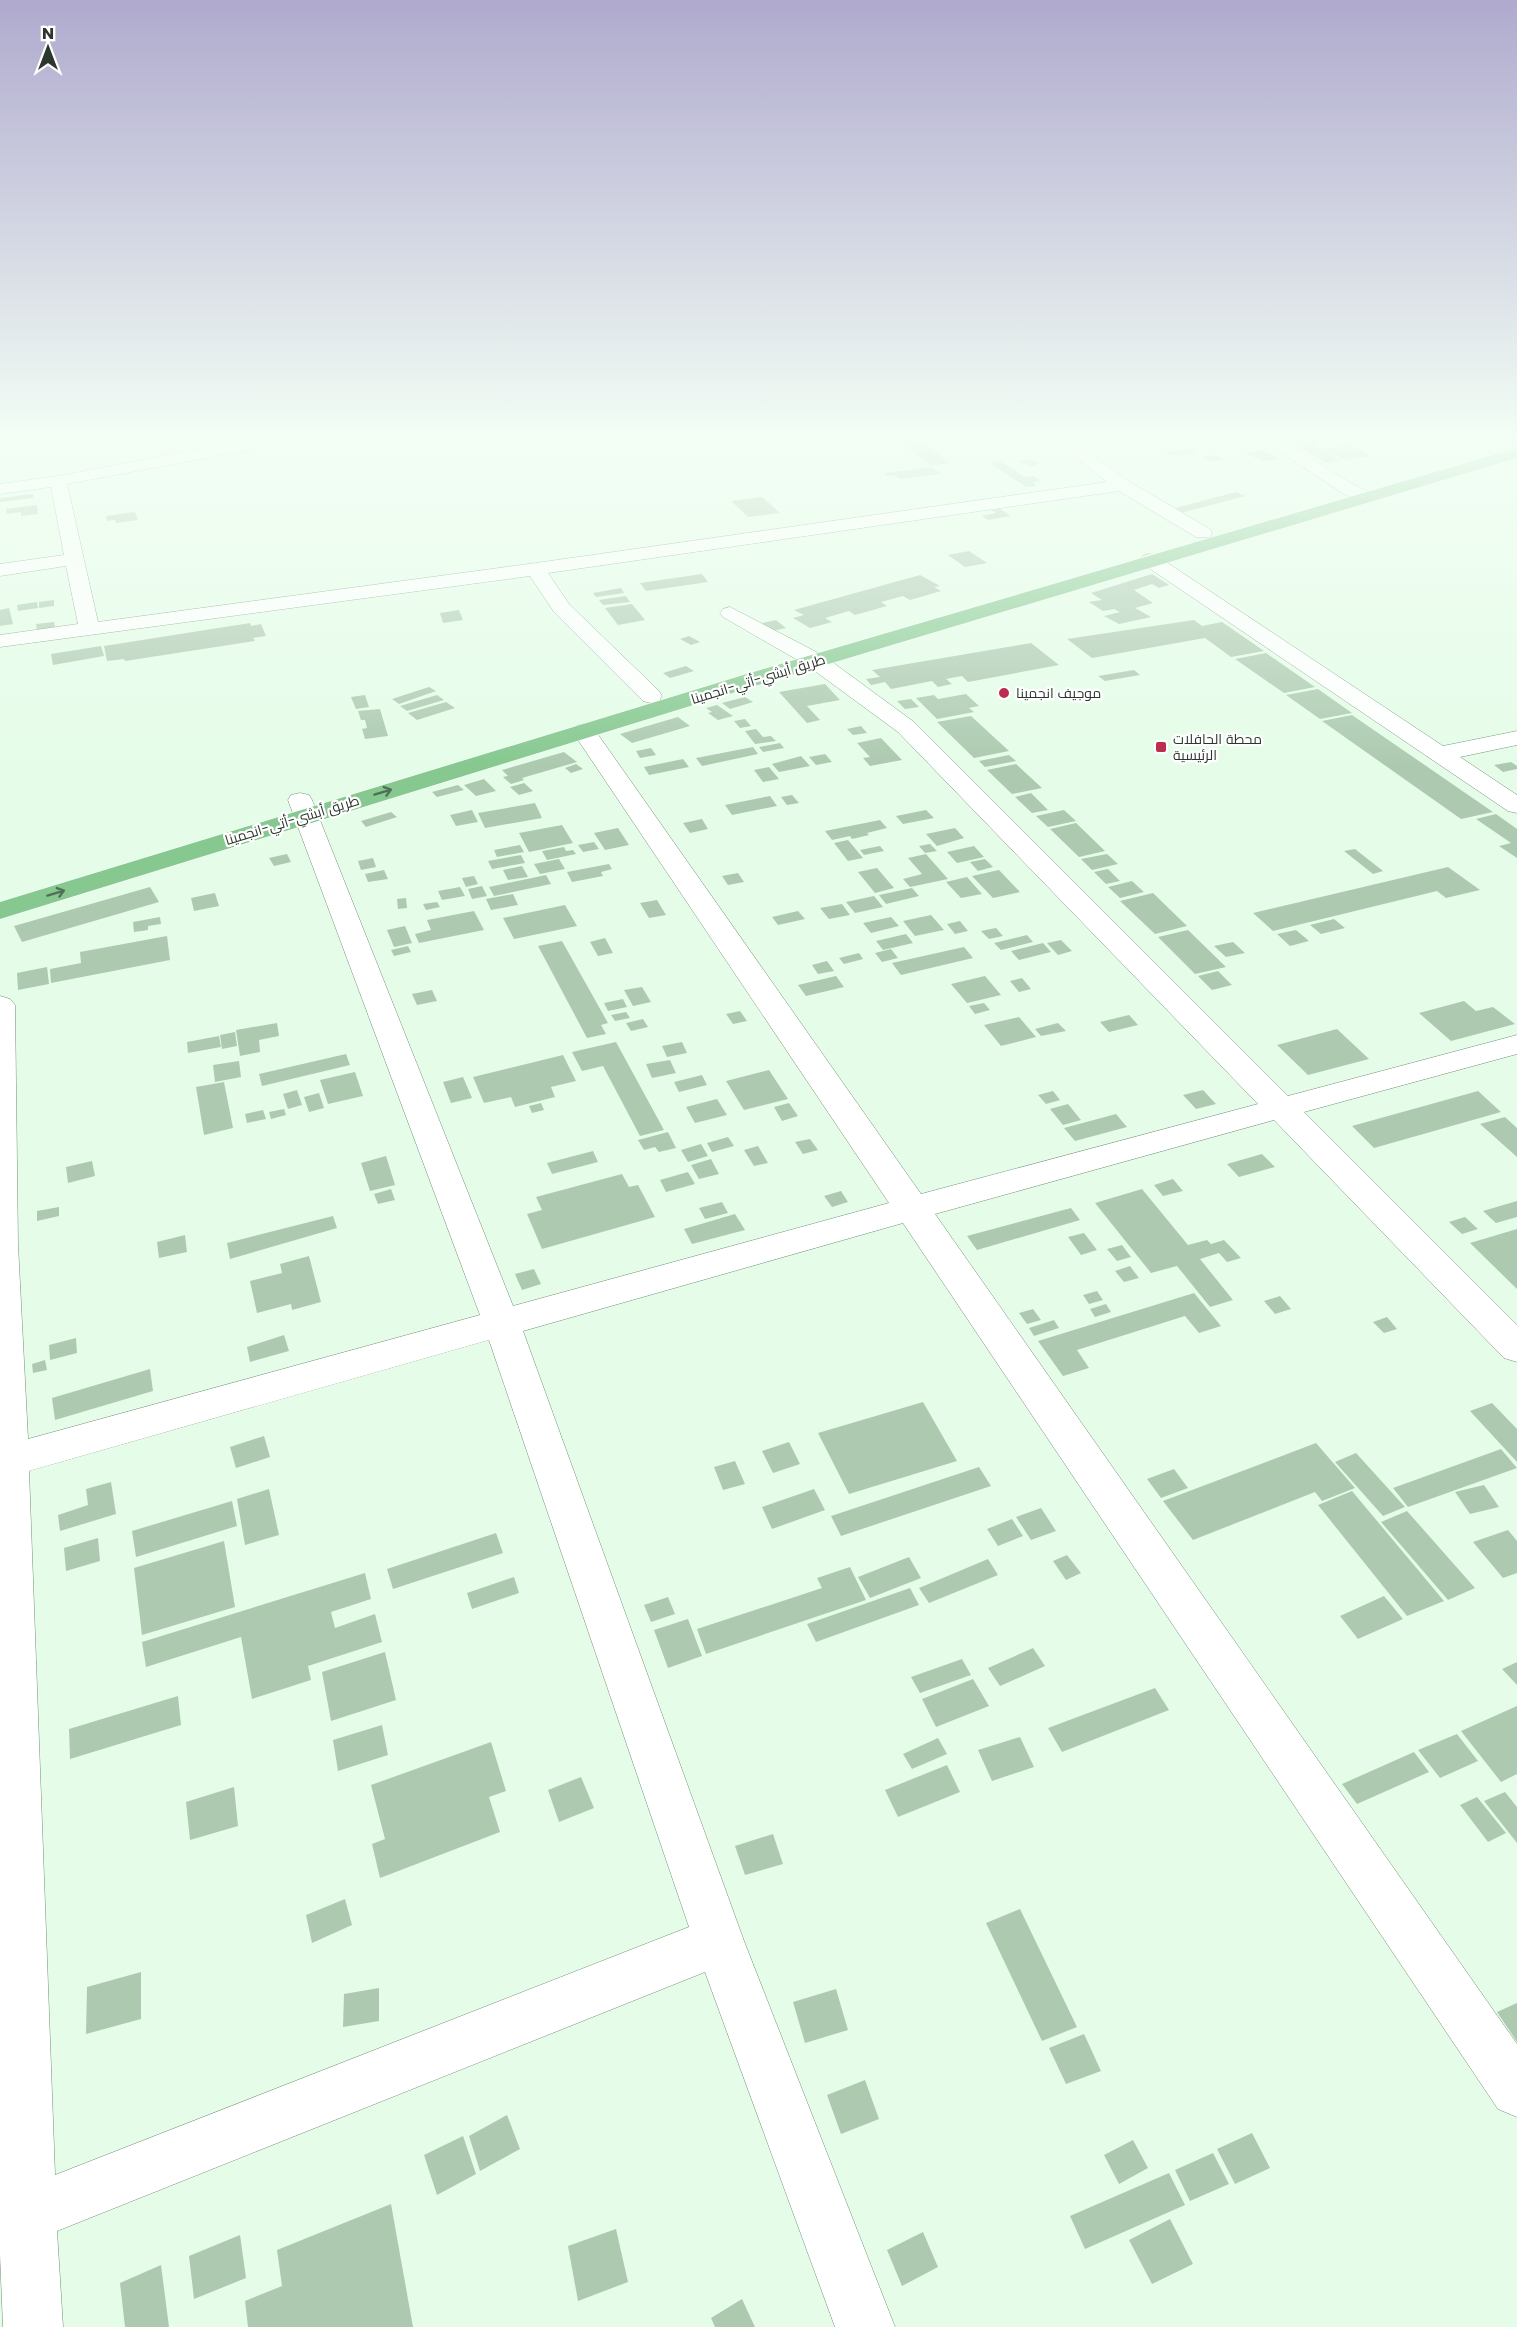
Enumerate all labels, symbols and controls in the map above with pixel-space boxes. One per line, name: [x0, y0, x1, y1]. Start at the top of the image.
north arrow: [18, 18, 78, 78]
text: N: [42, 22, 54, 45]
street label: طريق أبشي-أتي-انجمينا: [688, 649, 828, 711]
place label: موجيف انجمينا: [1016, 683, 1101, 703]
marker: موجيف انجمينا: [997, 686, 1011, 700]
place label: محطة الحافلات الرئيسية: [1173, 729, 1262, 765]
marker: محطة الحافلات الرئيسية: [1154, 740, 1168, 754]
one-way arrow: [373, 786, 392, 797]
street label: طريق أبشي-أتي-انجمينا: [222, 790, 362, 852]
one-way arrow: [46, 887, 65, 898]

